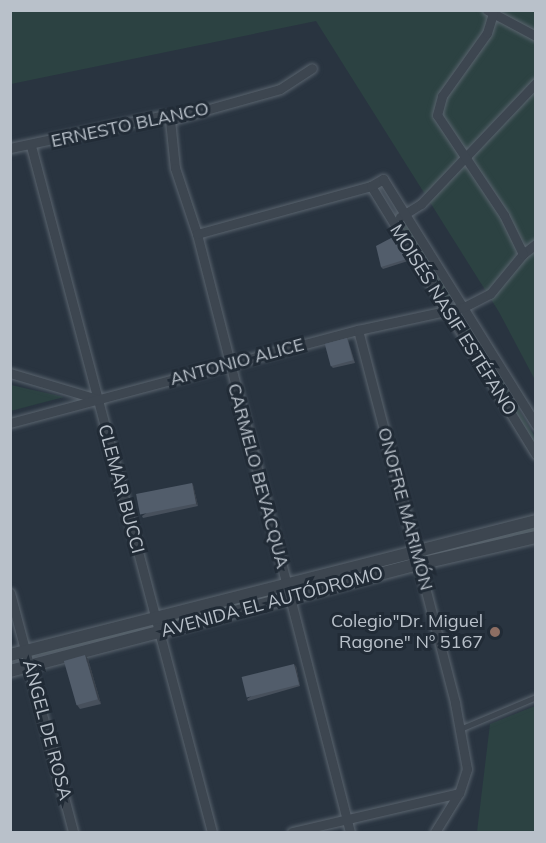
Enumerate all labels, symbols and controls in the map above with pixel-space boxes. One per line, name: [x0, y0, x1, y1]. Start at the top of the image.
street label: ERNESTO BLANCO: [49, 98, 211, 152]
street label: MOISÉS NASIF ESTÉFANO: [385, 220, 521, 420]
street label: ANTONIO ALICE: [168, 334, 306, 390]
street label: CARMELO BEVACQUA: [223, 381, 293, 571]
street label: CLEMAR BUCCI: [93, 422, 149, 556]
street label: ONOFRE MARIMÓN: [373, 425, 437, 593]
street label: AVENIDA EL AUTÓDROMO: [159, 562, 385, 642]
place label: Colegio"Dr. Miguel Ragone" Nº 5167: [331, 611, 483, 654]
marker: Colegio"Dr. Miguel Ragone" Nº 5167: [488, 625, 502, 639]
street label: ÁNGEL DE ROSA: [18, 658, 76, 802]

